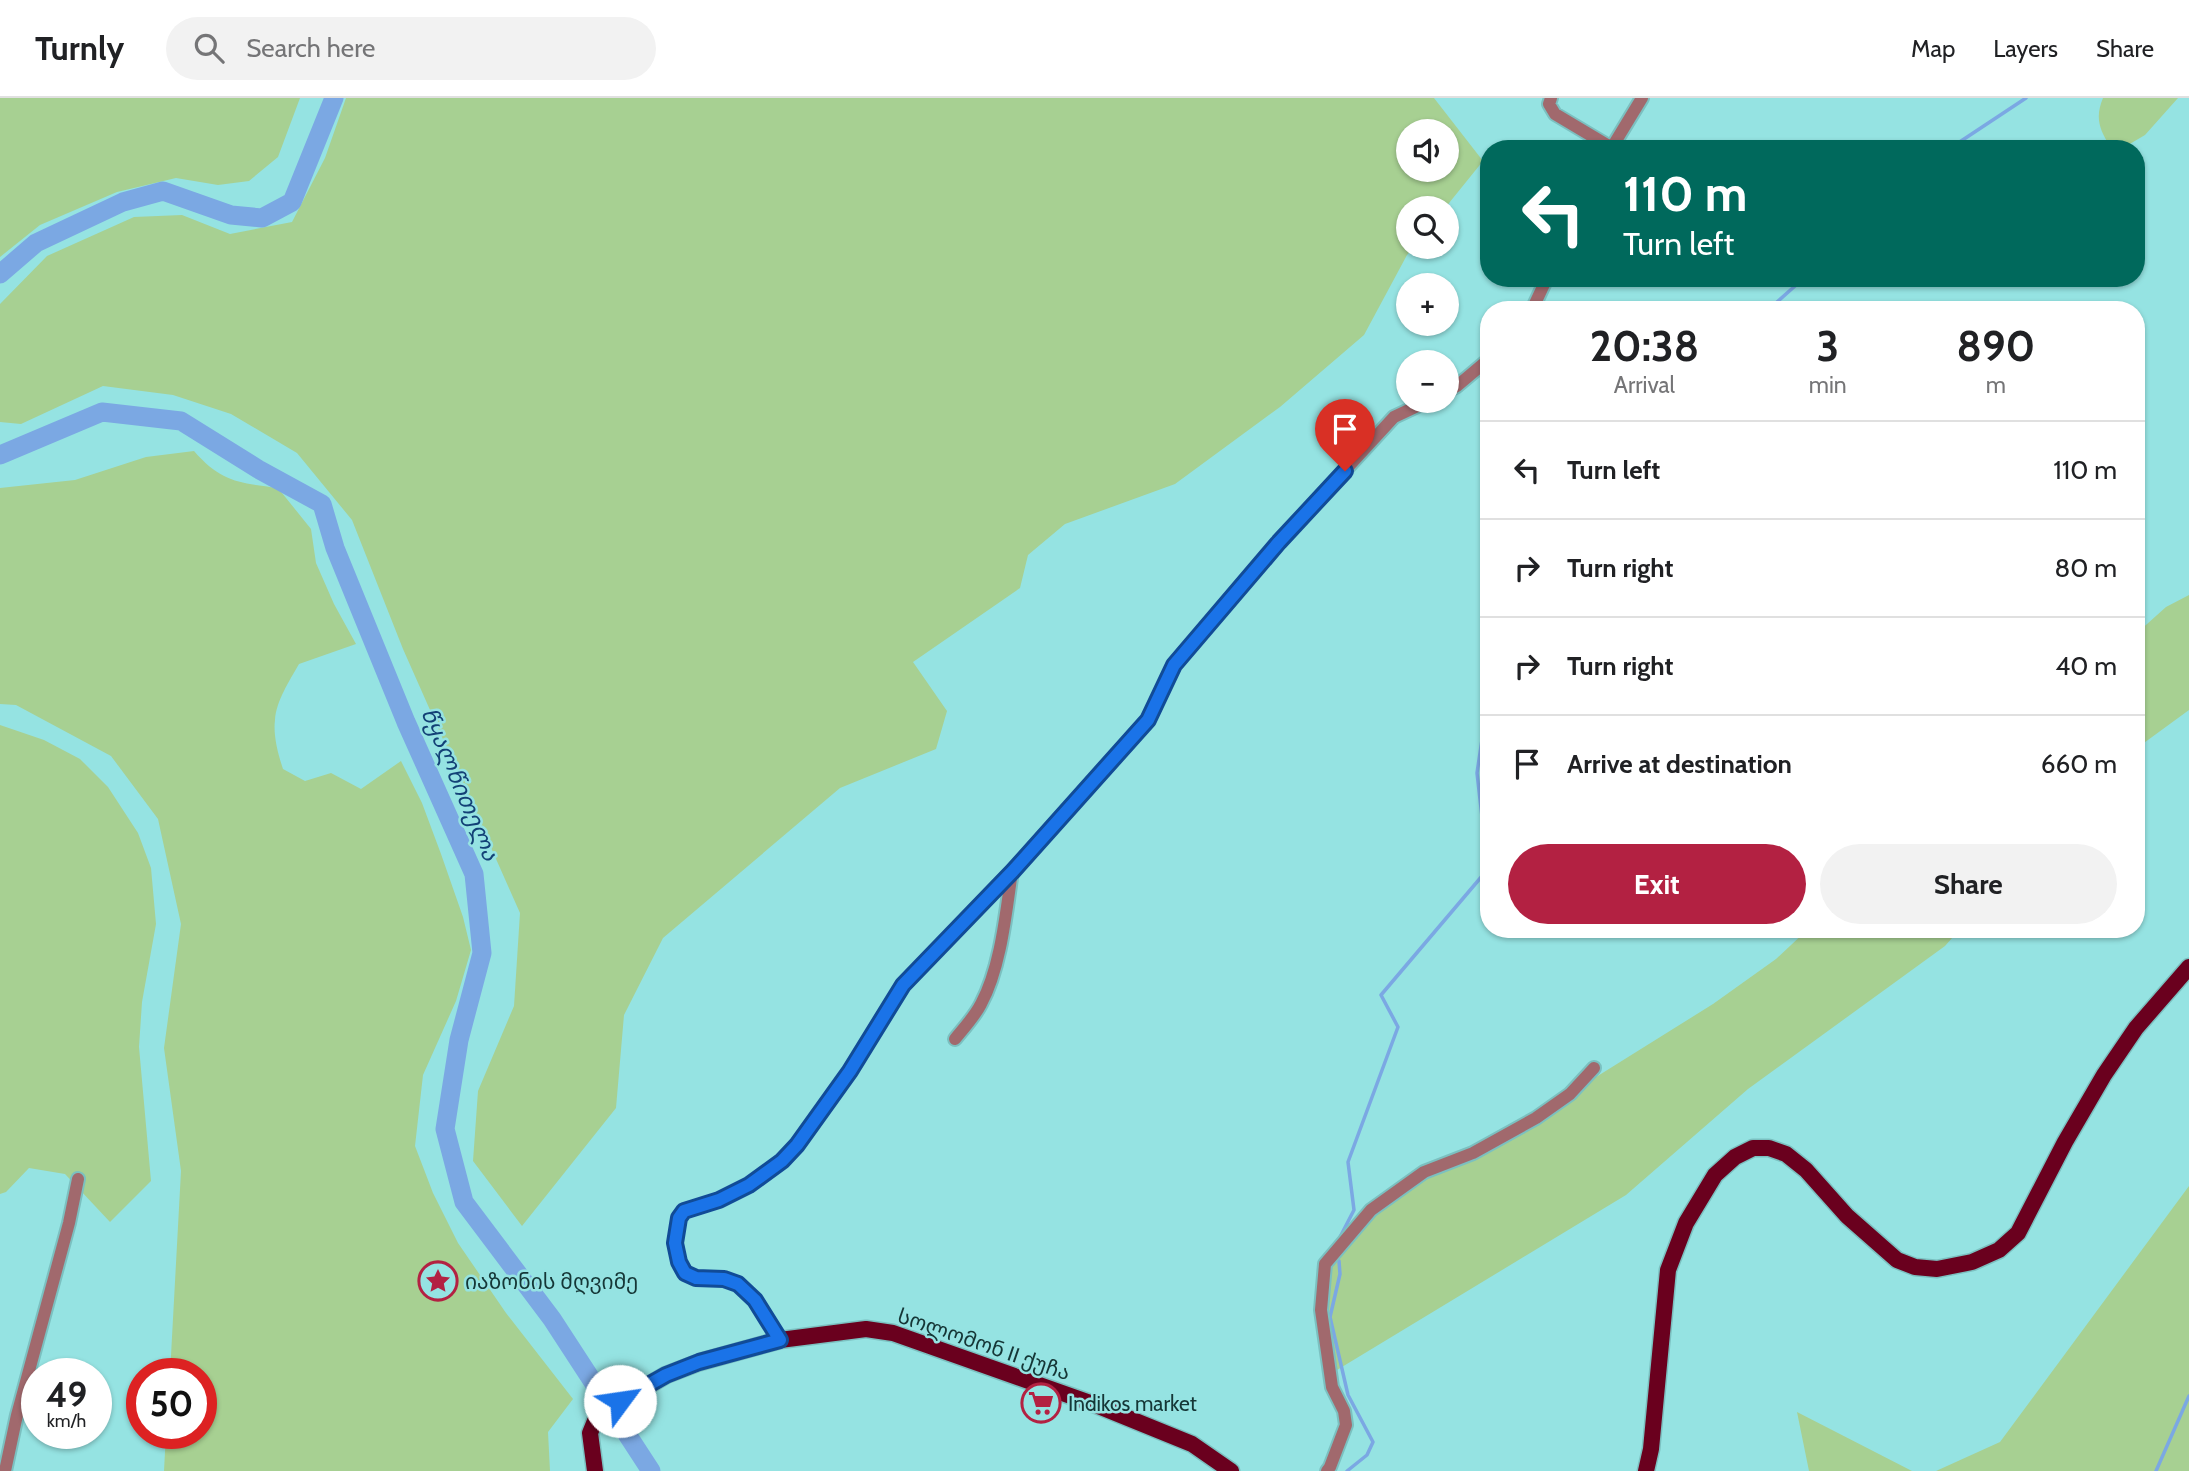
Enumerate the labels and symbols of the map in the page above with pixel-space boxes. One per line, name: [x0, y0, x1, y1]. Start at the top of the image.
pin: [1315, 399, 1375, 471]
water label: წყალწითელა: [415, 703, 505, 865]
place icon: იაზონის მღვიმე: [417, 1260, 459, 1302]
place label: იაზონის მღვიმე: [465, 1269, 638, 1295]
street label: სოლომონ II ქუჩა: [894, 1303, 1074, 1386]
speed limit sign: 50: [126, 1358, 217, 1449]
position arrow: [583, 1364, 657, 1438]
supermarket icon: Indikos market: [1020, 1382, 1062, 1424]
place label: Indikos market: [1068, 1391, 1197, 1416]

